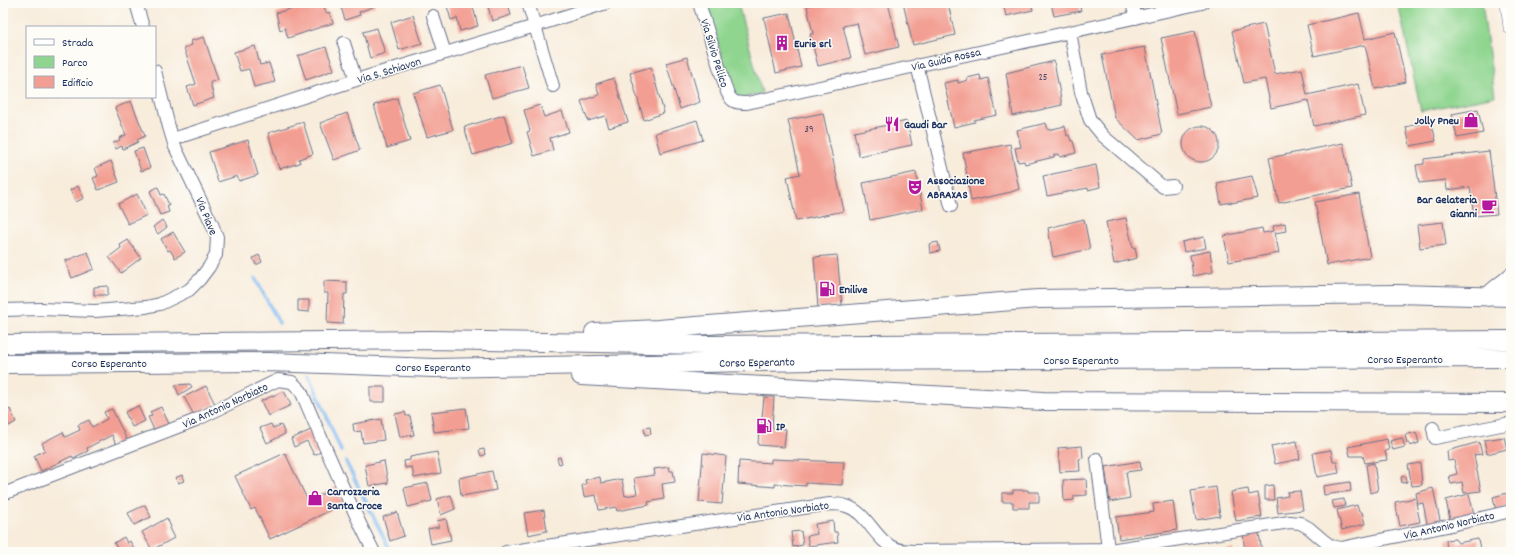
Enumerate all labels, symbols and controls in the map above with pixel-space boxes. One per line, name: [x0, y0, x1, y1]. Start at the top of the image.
street label: Via Silvio Pellico: [695, 17, 732, 90]
legend: [26, 26, 156, 98]
building icon: Euris srl: [773, 34, 791, 52]
text: Strada: [62, 35, 93, 52]
place label: Euris srl: [794, 36, 832, 53]
street label: Via Guido Rossa: [910, 44, 983, 77]
street label: Via S. Schiavon: [356, 54, 424, 89]
text: Parco: [62, 55, 88, 72]
house number: 25: [1039, 71, 1048, 85]
text: Edificio: [62, 75, 93, 92]
shop icon: Jolly Pneu: [1462, 111, 1480, 129]
place label: Jolly Pneu: [1415, 113, 1459, 130]
restaurant icon: Gaudi Bar: [883, 115, 901, 133]
place label: Gaudi Bar: [904, 117, 948, 134]
house number: 39: [804, 123, 814, 137]
place label: Associazione ABRAXAS: [927, 173, 985, 204]
theatre icon: Associazione ABRAXAS: [906, 178, 924, 196]
place label: Bar Gelateria Gianni: [1417, 192, 1478, 223]
street label: Via Piave: [190, 195, 221, 238]
cafe icon: Bar Gelateria Gianni: [1480, 197, 1498, 215]
fuel station icon: Enilive: [818, 280, 836, 298]
place label: Enilive: [839, 282, 868, 299]
street label: Corso Esperanto: [1367, 352, 1443, 369]
street label: Corso Esperanto: [1043, 353, 1119, 370]
street label: Corso Esperanto: [719, 354, 795, 373]
street label: Corso Esperanto: [71, 356, 147, 373]
street label: Corso Esperanto: [395, 360, 471, 377]
street label: Via Antonio Norbiato: [180, 379, 271, 434]
fuel station icon: IP: [755, 417, 773, 435]
place label: IP: [776, 419, 786, 436]
place label: Carrozzeria Santa Croce: [327, 484, 383, 515]
shop icon: Carrozzeria Santa Croce: [306, 489, 324, 507]
street label: Via Antonio Norbiato: [736, 498, 830, 527]
street label: Via Antonio Norbiato: [1402, 508, 1496, 545]

